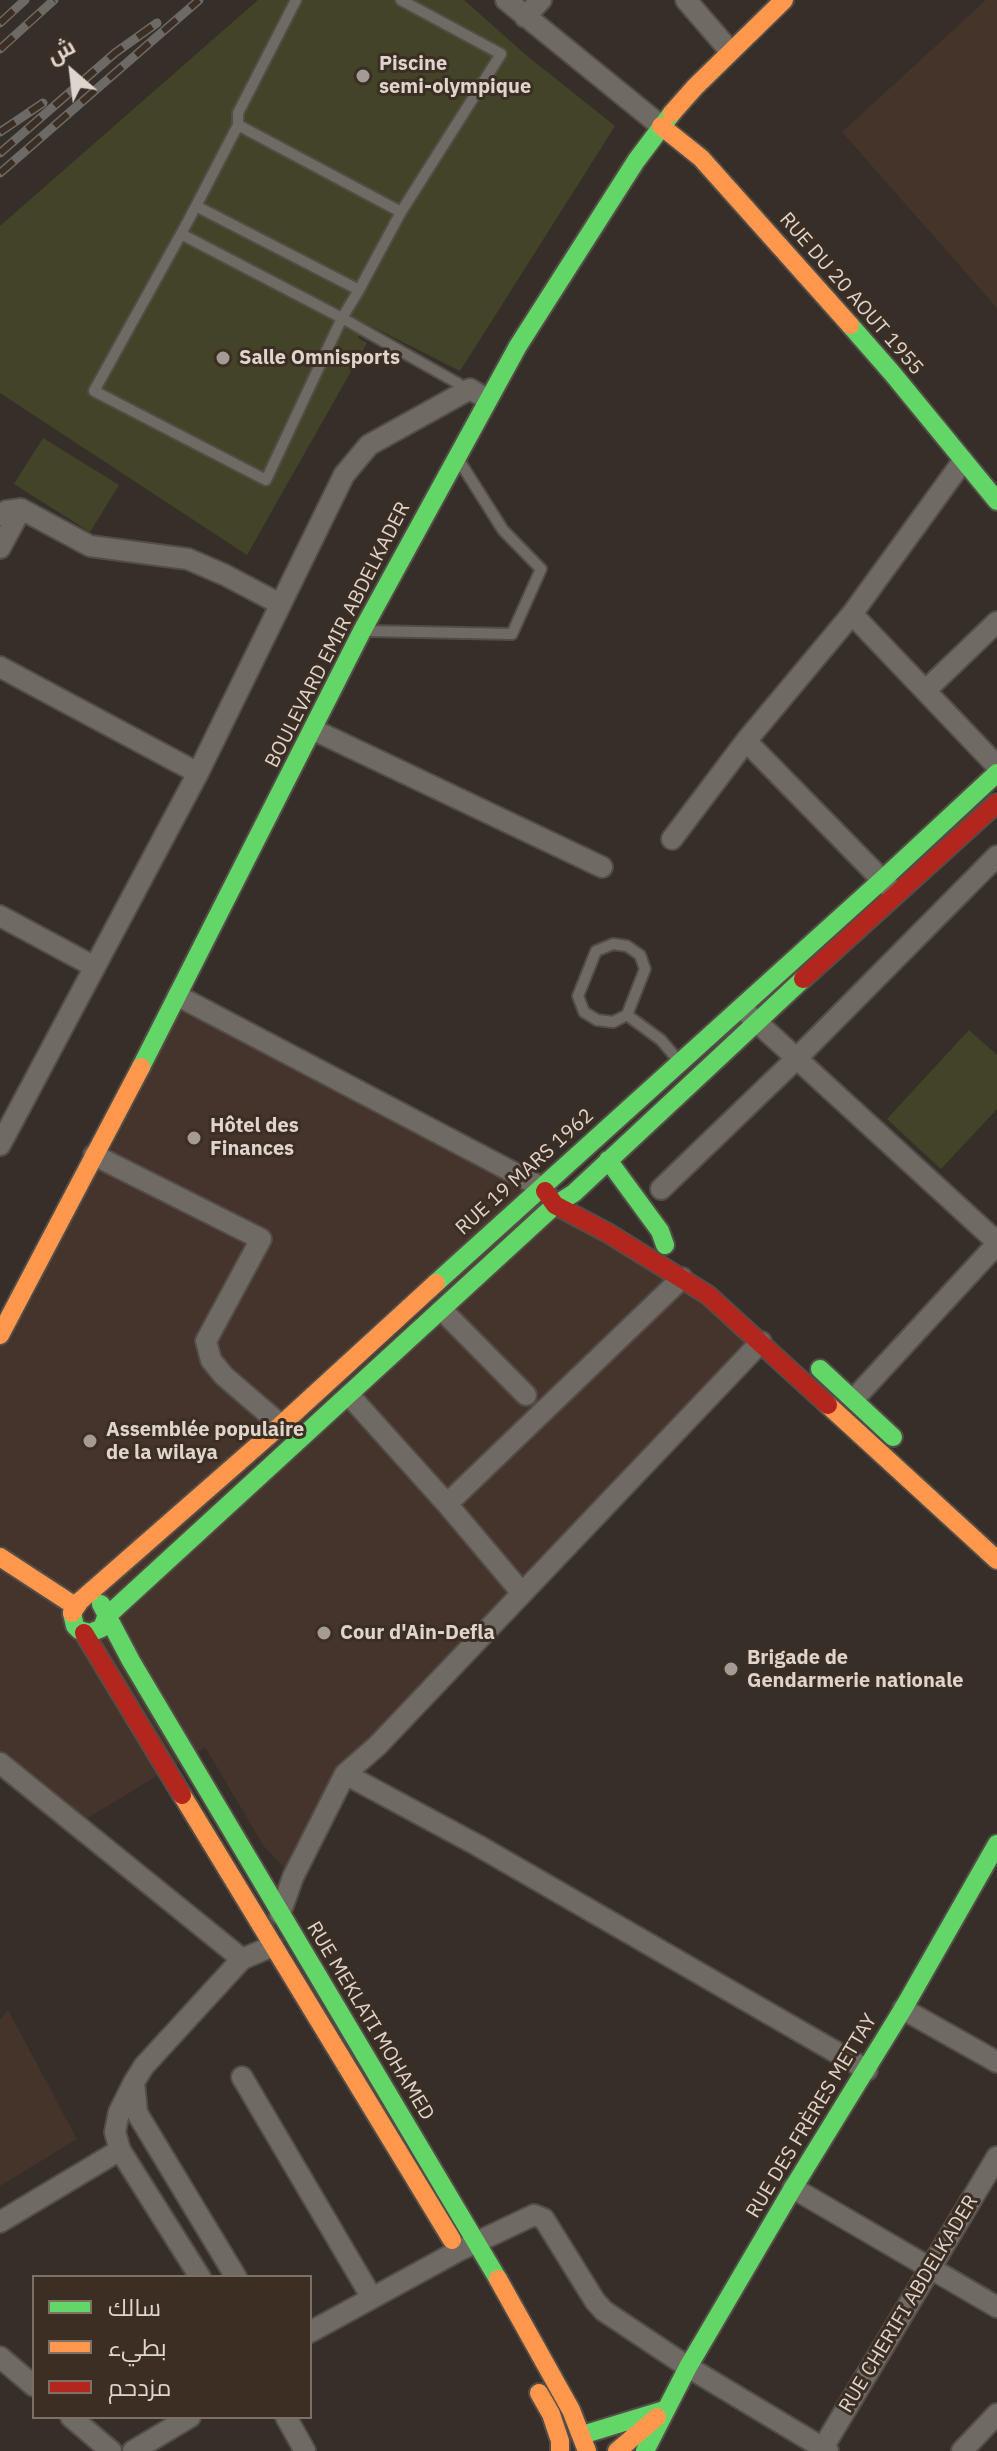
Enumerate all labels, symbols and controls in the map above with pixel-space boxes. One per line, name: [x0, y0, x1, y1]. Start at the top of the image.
text: ش: [41, 31, 80, 70]
north arrow: [32, 32, 112, 112]
place label: Piscine semi-olympique: [379, 52, 531, 99]
marker: Piscine semi-olympique: [354, 67, 372, 85]
street label: RUE DU 20 AOUT 1955: [774, 208, 928, 380]
place label: Salle Omnisports: [239, 346, 400, 370]
marker: Salle Omnisports: [214, 349, 232, 367]
street label: BOULEVARD EMIR ABDELKADER: [260, 498, 416, 772]
street label: RUE 19 MARS 1962: [451, 1104, 599, 1240]
place label: Hôtel des Finances: [210, 1114, 299, 1161]
marker: Hôtel des Finances: [185, 1129, 203, 1147]
place label: Assemblée populaire de la wilaya: [106, 1418, 304, 1465]
marker: Assemblée populaire de la wilaya: [81, 1432, 99, 1450]
place label: Cour d'Ain-Defla: [340, 1621, 495, 1645]
marker: Cour d'Ain-Defla: [315, 1624, 333, 1642]
place label: Brigade de Gendarmerie nationale: [747, 1646, 963, 1693]
marker: Brigade de Gendarmerie nationale: [722, 1660, 740, 1678]
street label: RUE MEKLATI MOHAMED: [301, 1917, 439, 2125]
street label: RUE DES FRÈRES METTAY: [741, 2010, 883, 2222]
street label: RUE CHERIFI ABDELKADER: [834, 2191, 984, 2417]
legend: [32, 2275, 312, 2419]
text: سالك: [108, 2291, 161, 2323]
text: بطيء: [108, 2331, 167, 2363]
text: مزدحم: [108, 2371, 171, 2403]

